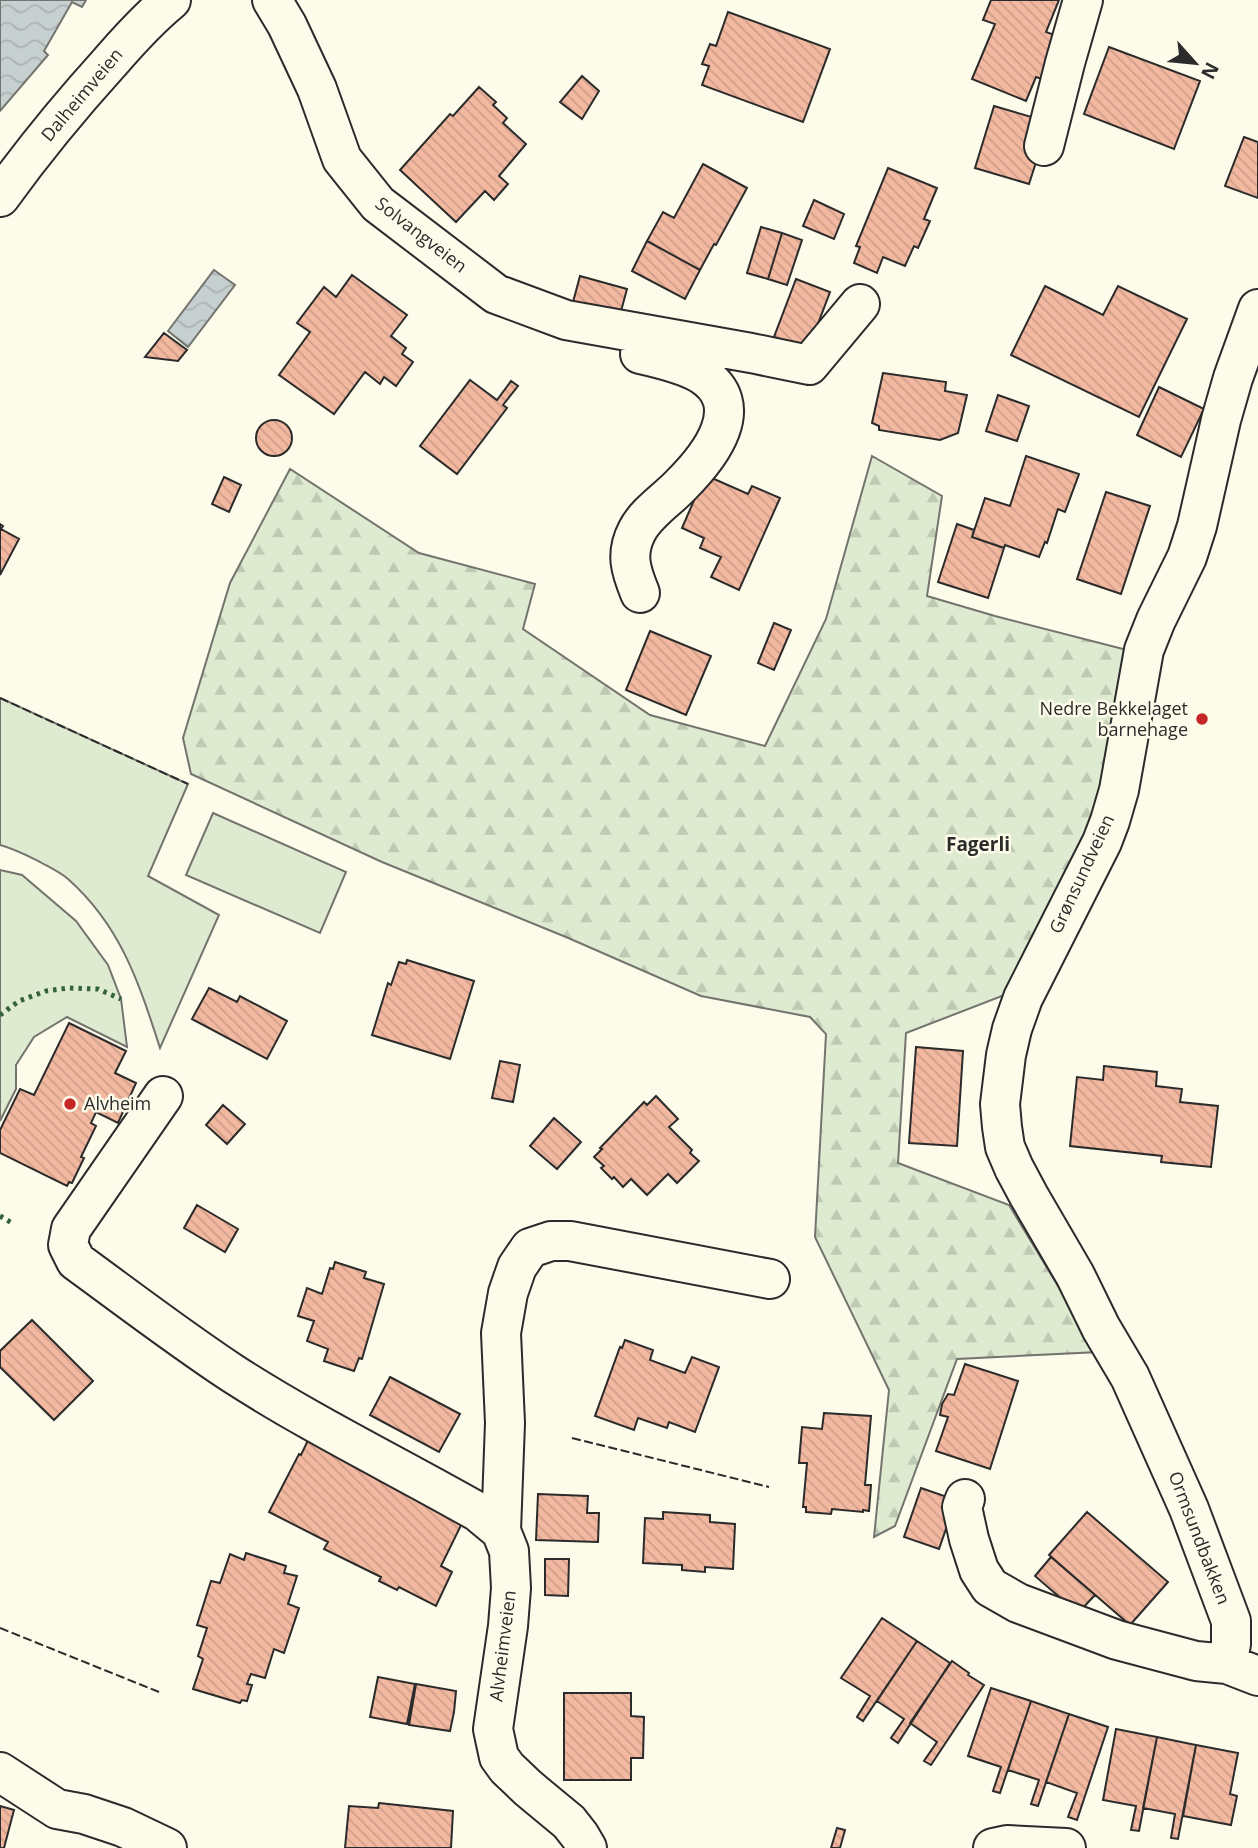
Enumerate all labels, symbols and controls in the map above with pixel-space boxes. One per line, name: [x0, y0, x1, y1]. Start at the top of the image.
north arrow: [1160, 28, 1230, 98]
street label: Dalheimveien: [35, 43, 127, 146]
text: N: [1195, 58, 1225, 84]
street label: Solvangveien: [371, 191, 472, 277]
place label: Nedre Bekkelaget barnehage: [1040, 696, 1188, 741]
marker: Nedre Bekkelaget barnehage: [1194, 711, 1210, 727]
street label: Grønsundveien: [1043, 810, 1119, 937]
district label: Fagerli: [946, 831, 1010, 857]
place label: Alvheim: [84, 1091, 151, 1115]
marker: Alvheim: [62, 1096, 78, 1112]
street label: Ormsundbakken: [1164, 1468, 1236, 1608]
street label: Alvheimveien: [483, 1589, 521, 1703]

